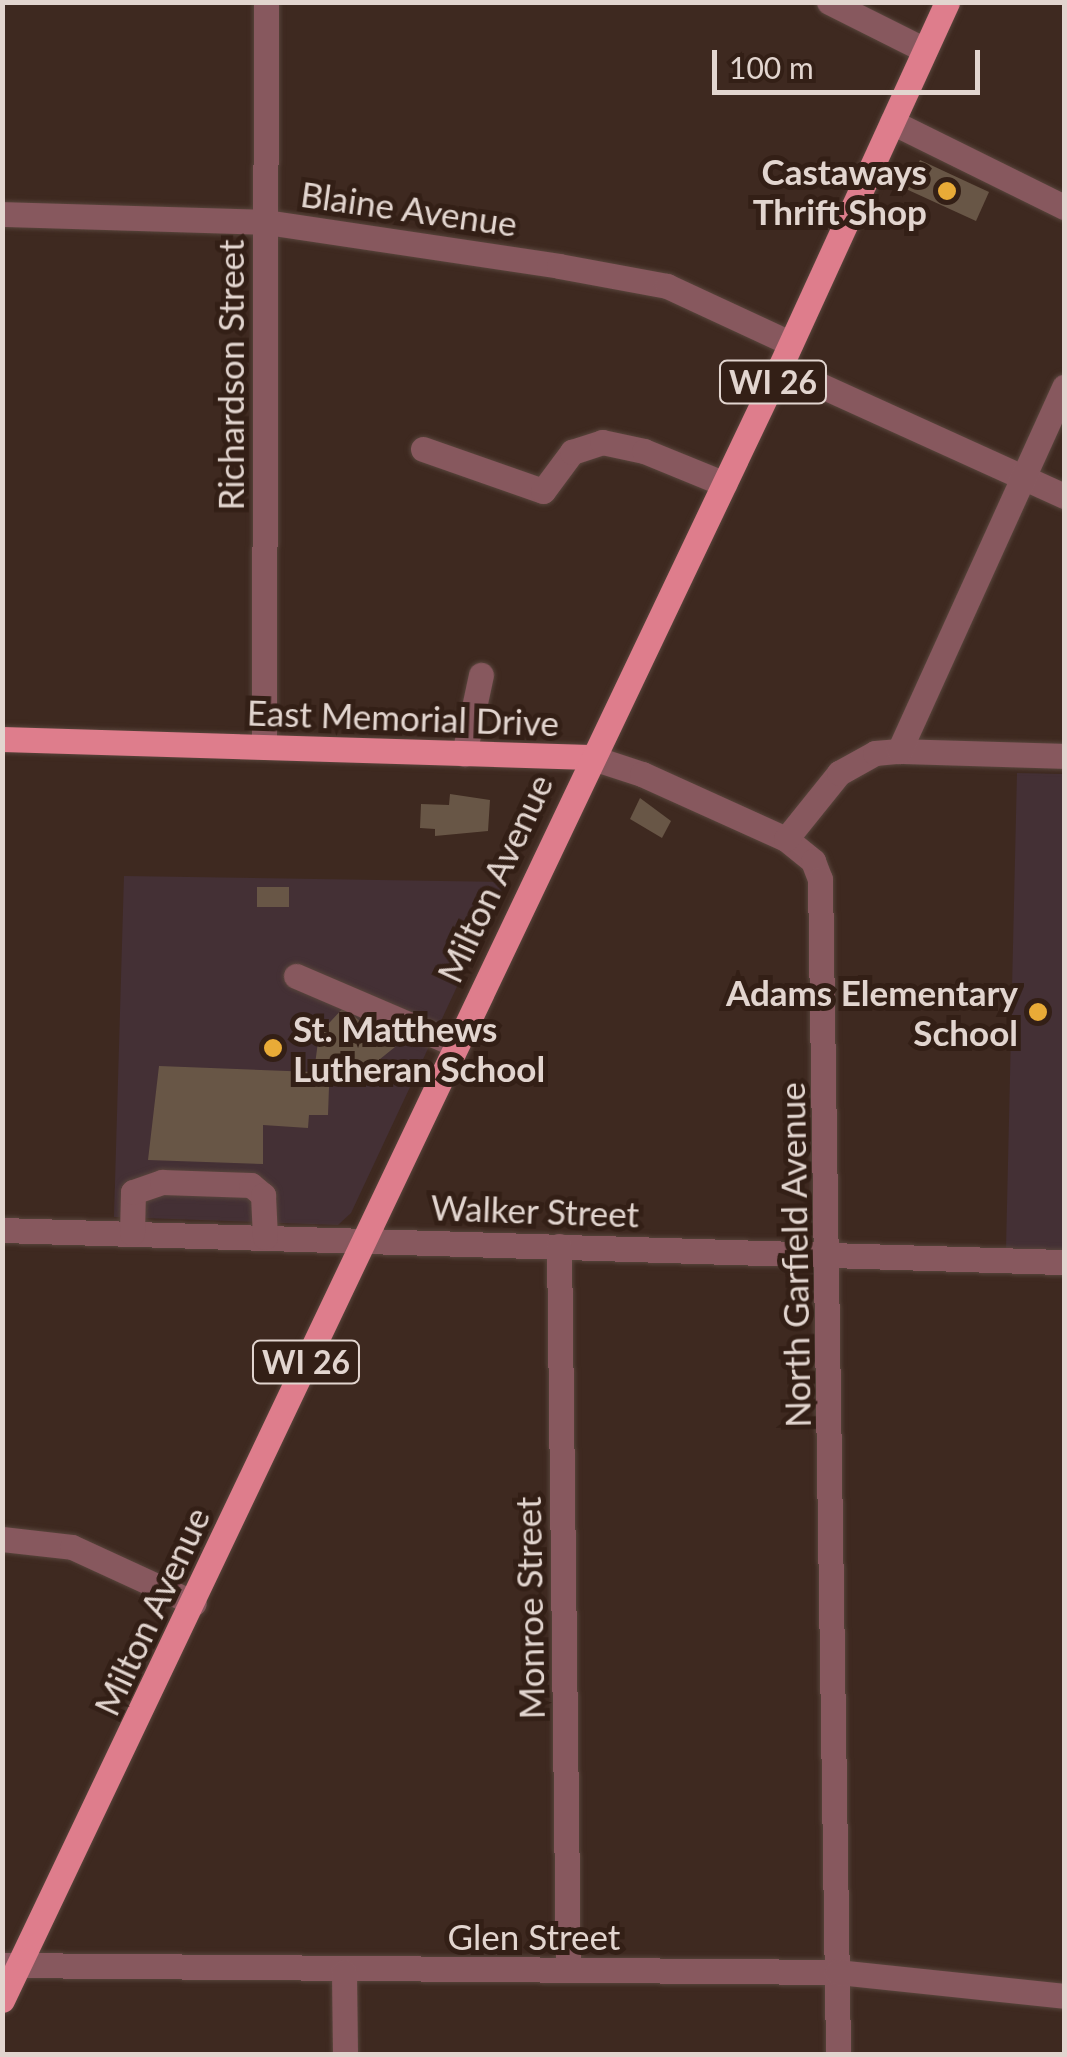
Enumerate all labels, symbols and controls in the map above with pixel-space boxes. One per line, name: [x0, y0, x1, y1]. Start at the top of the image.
scale bar: [717, 30, 984, 92]
text: 100 m: [729, 49, 814, 85]
place label: Castaways Thrift Shop: [753, 150, 927, 232]
street label: Blaine Avenue: [298, 172, 520, 244]
marker: Castaways Thrift Shop: [936, 180, 958, 202]
street label: Richardson Street: [209, 239, 251, 511]
road number: WI 26: [718, 355, 828, 409]
street label: East Memorial Drive: [246, 691, 560, 743]
street label: Milton Avenue: [427, 767, 561, 989]
place label: Adams Elementary School: [726, 971, 1018, 1053]
marker: Adams Elementary School: [1027, 1001, 1049, 1023]
place label: St. Matthews Lutheran School: [293, 1007, 545, 1089]
marker: St. Matthews Lutheran School: [262, 1037, 284, 1059]
street label: North Garfield Avenue: [770, 1081, 818, 1429]
street label: Walker Street: [430, 1185, 640, 1235]
road number: WI 26: [251, 1335, 361, 1389]
street label: Monroe Street: [506, 1496, 552, 1720]
street label: Milton Avenue: [84, 1500, 218, 1722]
street label: Glen Street: [448, 1915, 620, 1957]

